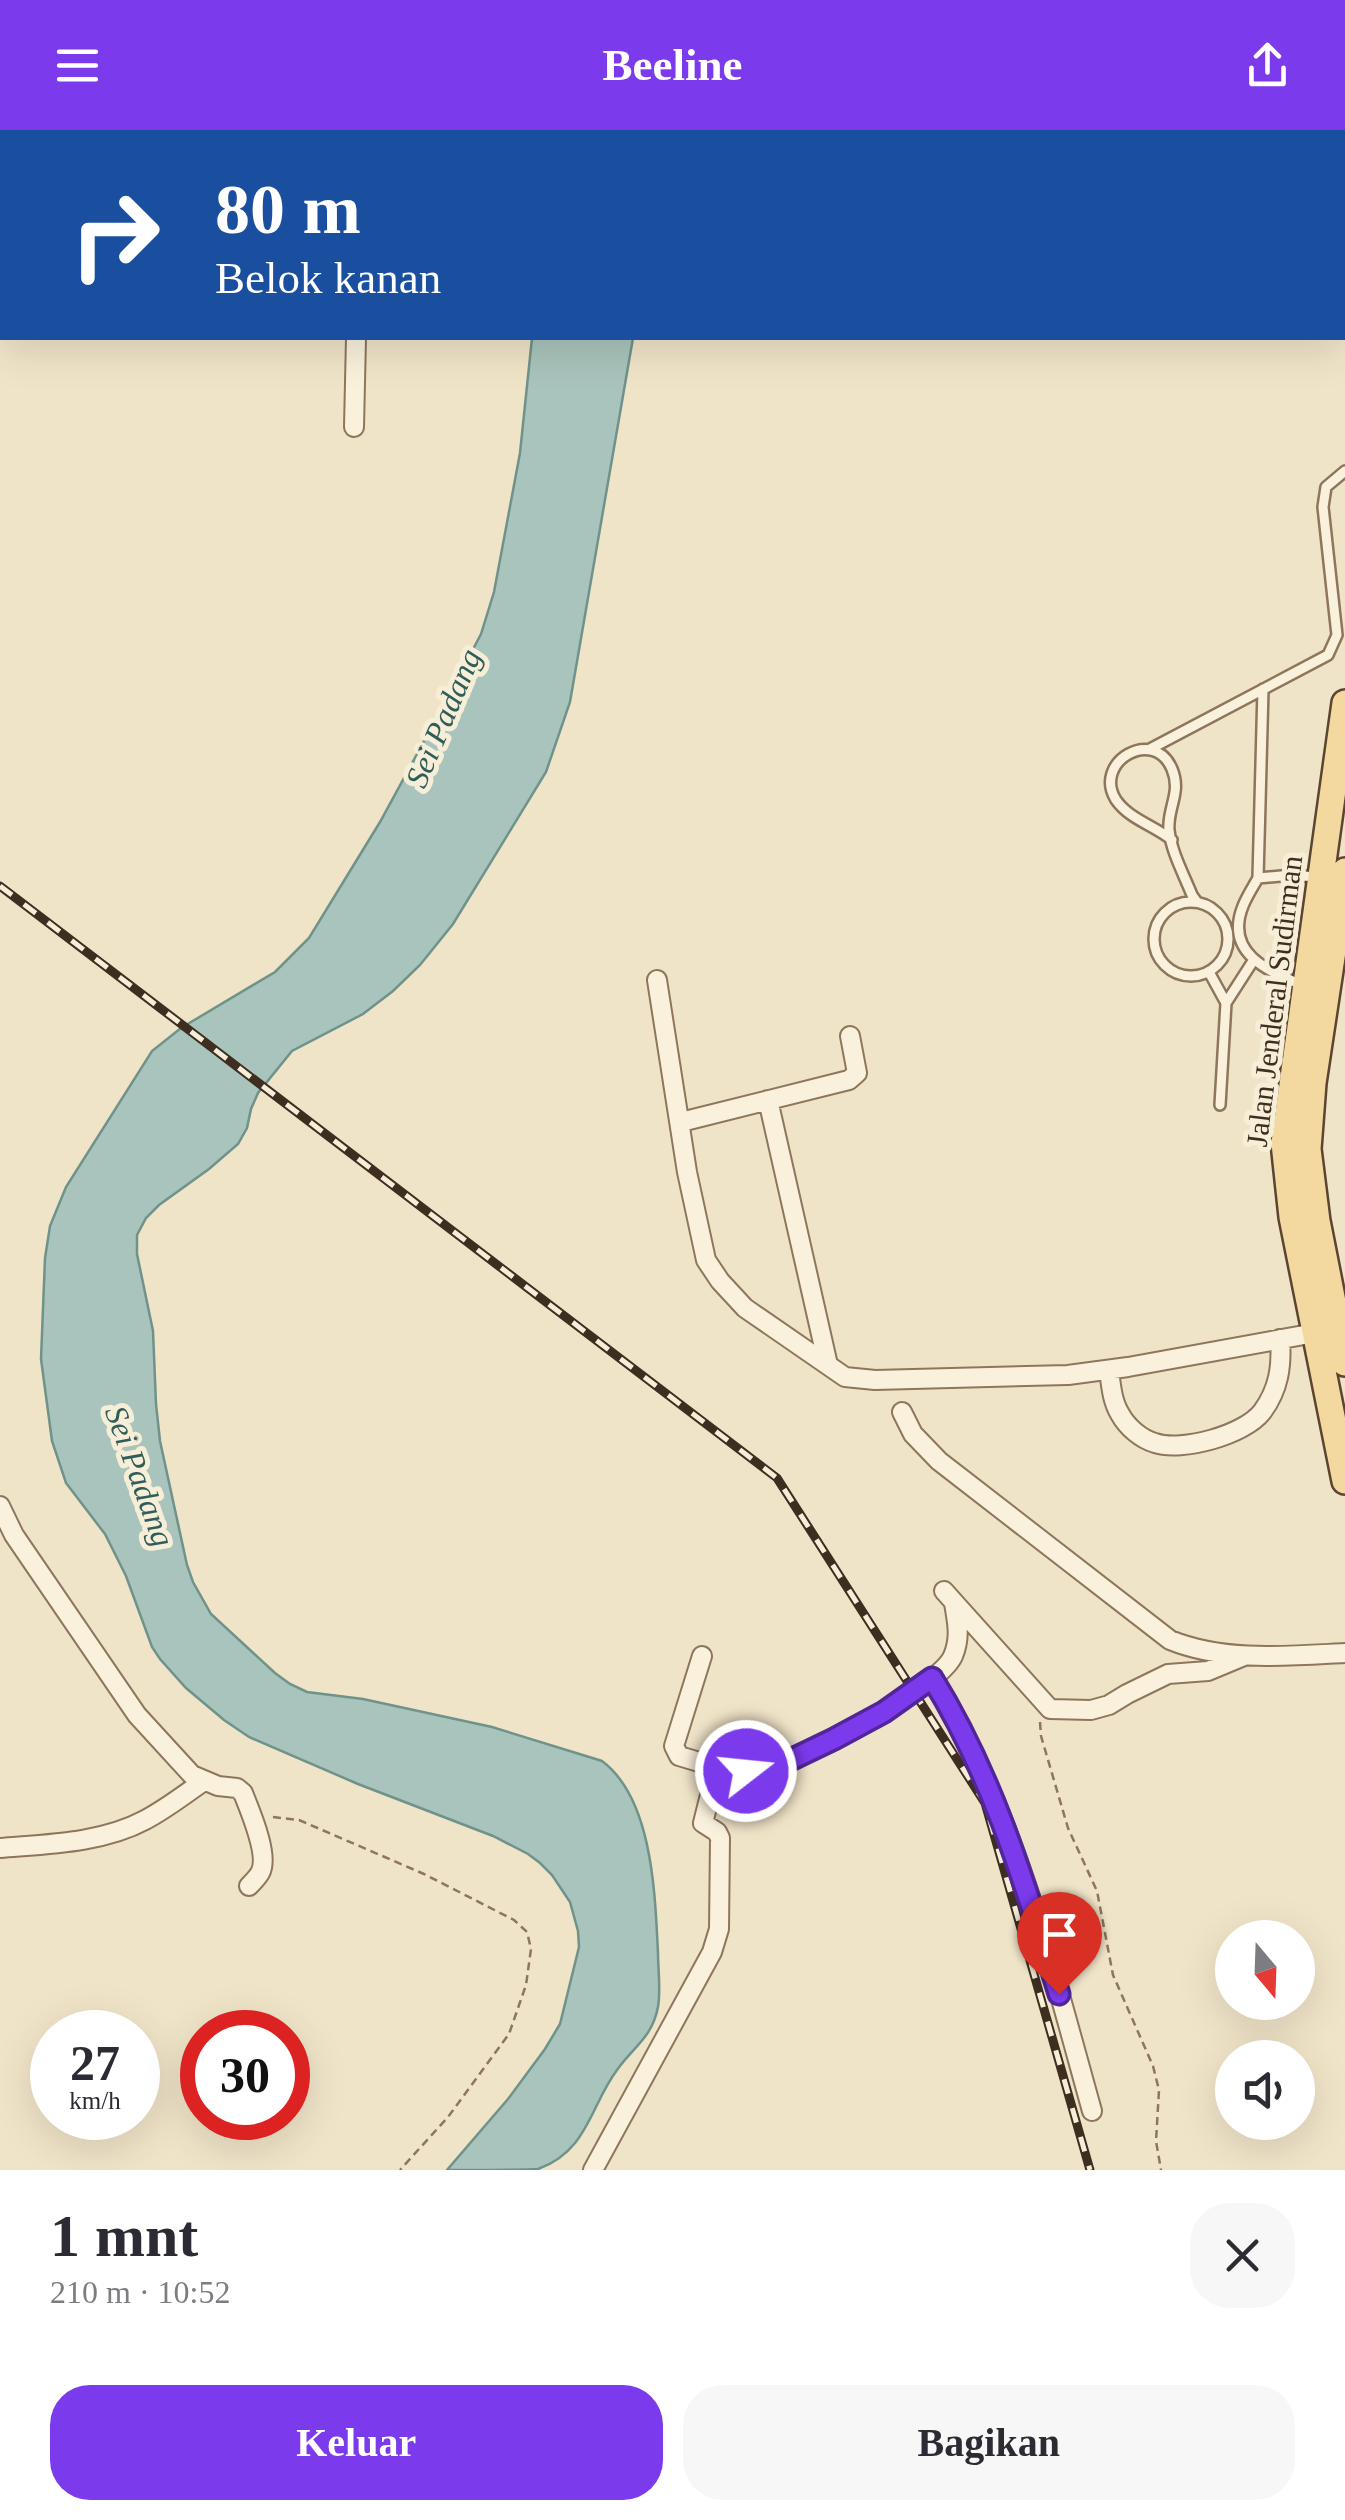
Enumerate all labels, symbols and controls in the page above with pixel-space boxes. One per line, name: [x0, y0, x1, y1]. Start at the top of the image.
icon: menu: [50, 38, 105, 93]
icon: share: [1240, 38, 1295, 93]
text: Beeline: [603, 40, 742, 90]
icon: right: [50, 170, 180, 300]
text: 80 m: [215, 171, 361, 248]
text: Belok kanan: [215, 253, 441, 303]
water label: Sei Padang: [398, 643, 488, 793]
street label: Jalan Jenderal Sudirman: [1240, 853, 1308, 1149]
water label: Sei Padang: [98, 1401, 182, 1551]
position arrow: [694, 1719, 798, 1823]
pin: [1017, 1892, 1102, 1995]
icon: arrive: [1032, 1907, 1087, 1962]
north arrow: [1215, 1920, 1315, 2020]
map controls: [1215, 1920, 1315, 2140]
speed limit sign: 30: [180, 2010, 310, 2140]
text: 27: [70, 2035, 120, 2091]
button: sound: [1215, 2040, 1315, 2140]
text: km/h: [69, 2087, 121, 2114]
text: 1 mnt: [50, 2203, 198, 2269]
button: close: [1190, 2203, 1295, 2308]
text: 210 m · 10:52: [50, 2274, 230, 2310]
button: Keluar: [50, 2385, 663, 2500]
button: Bagikan: [683, 2385, 1295, 2500]

